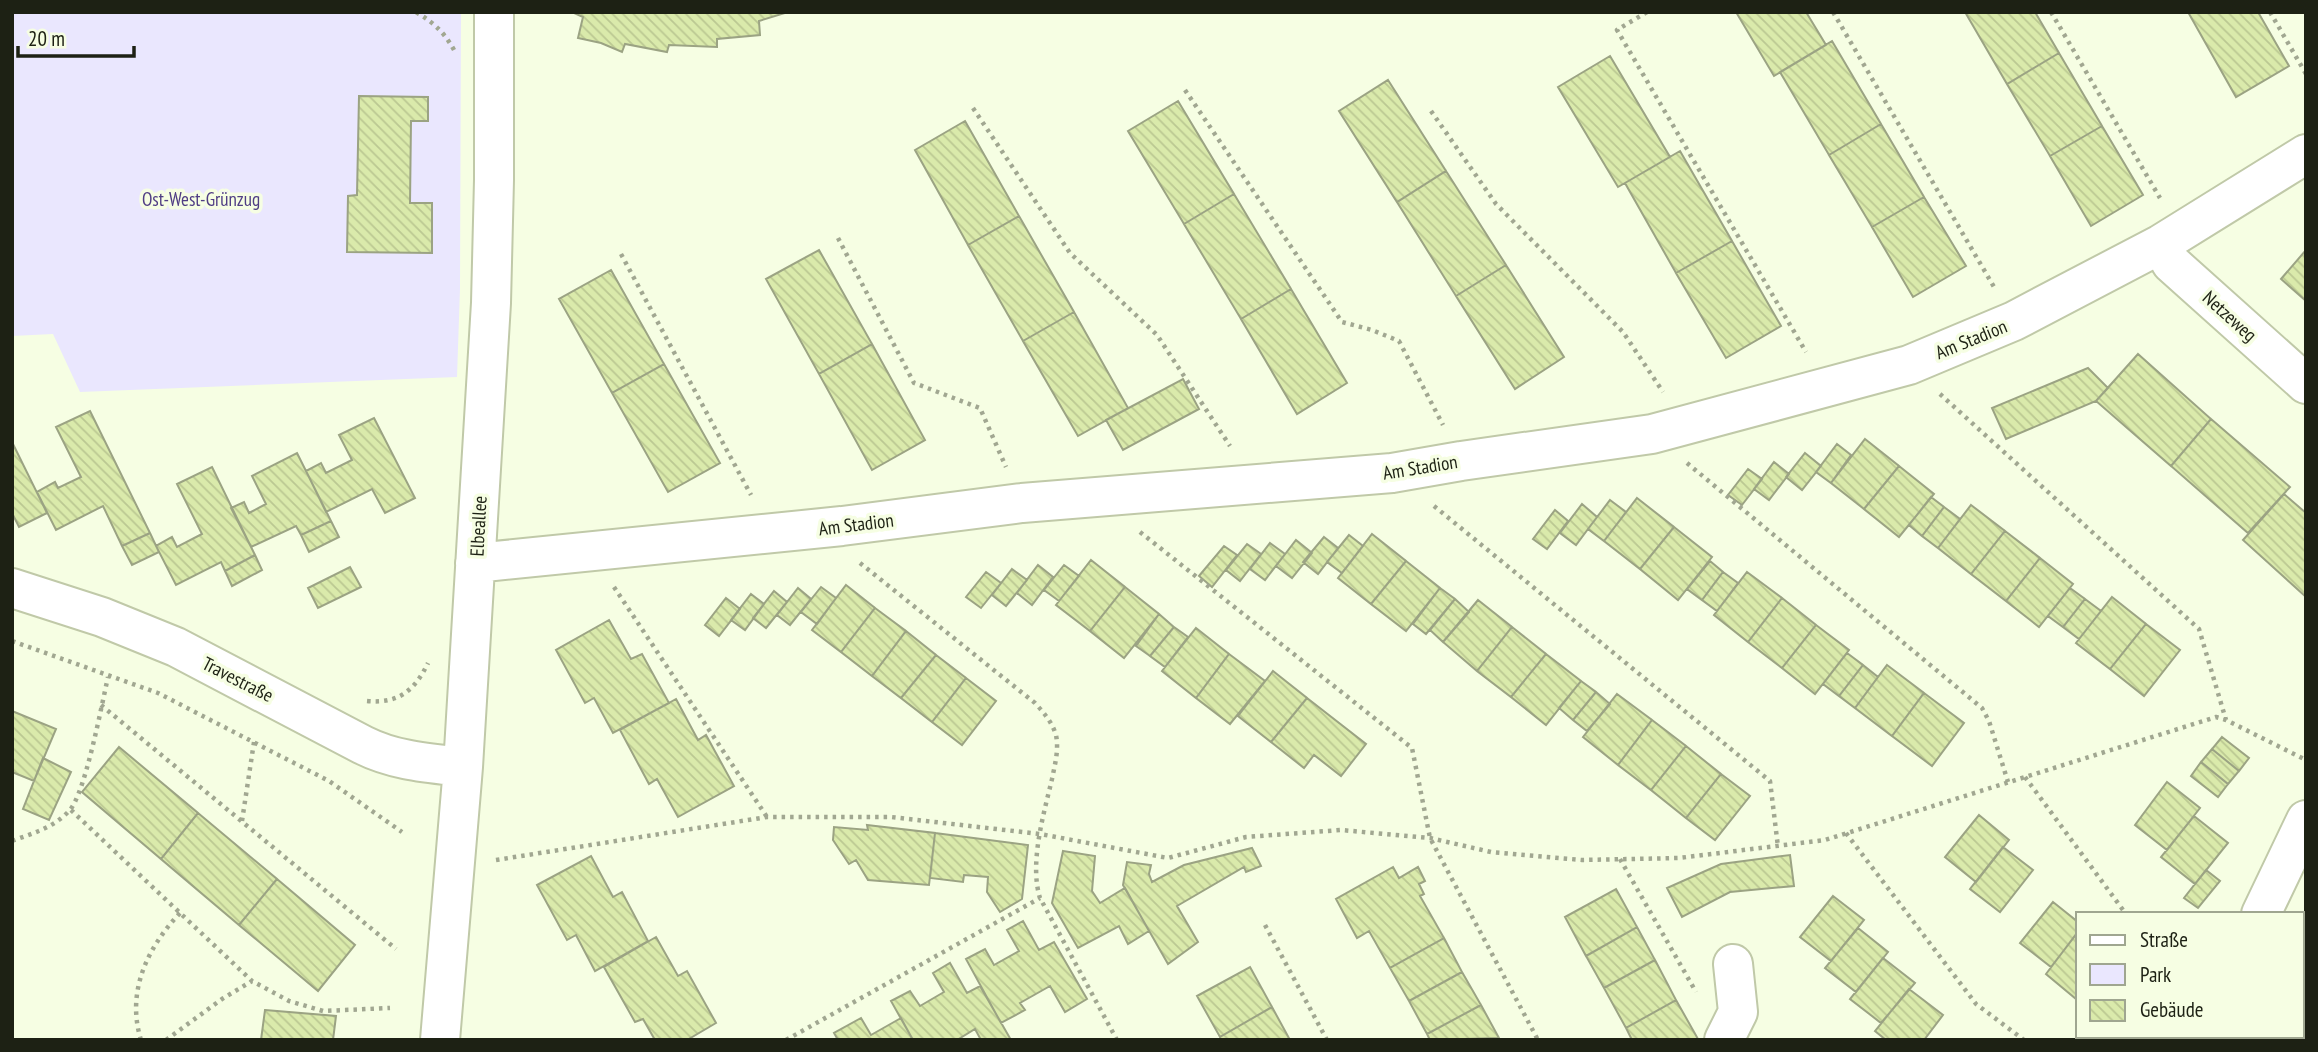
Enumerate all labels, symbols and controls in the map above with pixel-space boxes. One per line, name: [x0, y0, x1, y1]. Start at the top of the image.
scale bar: [18, 14, 133, 58]
text: 20 m: [28, 25, 65, 52]
park label: Ost-West-Grünzug: [142, 187, 260, 211]
street label: Netzeweg: [2198, 285, 2262, 347]
street label: Am Stadion: [1932, 314, 2010, 364]
street label: Am Stadion: [1381, 449, 1459, 485]
street label: Elbeallee: [464, 495, 492, 557]
street label: Am Stadion: [817, 508, 895, 540]
street label: Travestraße: [198, 651, 278, 707]
legend: [2076, 912, 2304, 1038]
text: Straße: [2140, 926, 2188, 953]
text: Park: [2140, 961, 2171, 988]
text: Gebäude: [2140, 996, 2203, 1023]

